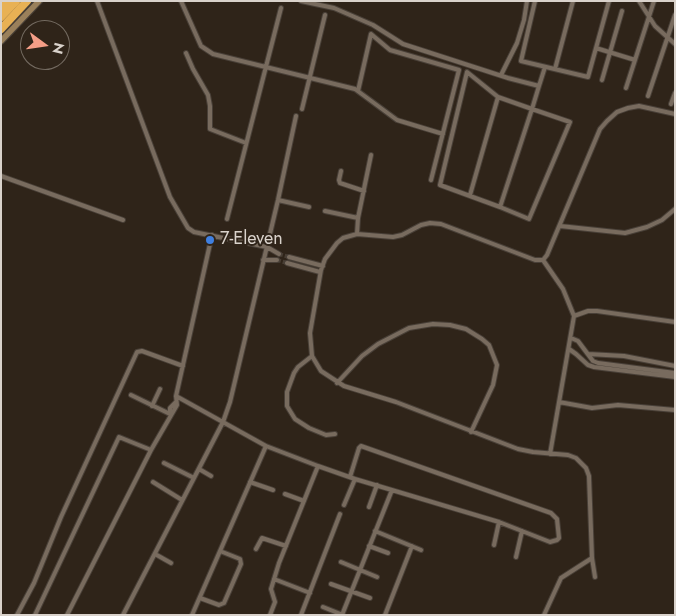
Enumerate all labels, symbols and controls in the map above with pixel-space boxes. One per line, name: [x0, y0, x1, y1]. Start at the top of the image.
north arrow: [20, 20, 70, 70]
text: N: [48, 41, 70, 56]
place label: 7-Eleven: [220, 229, 283, 251]
marker: 7-Eleven: [204, 234, 216, 246]

